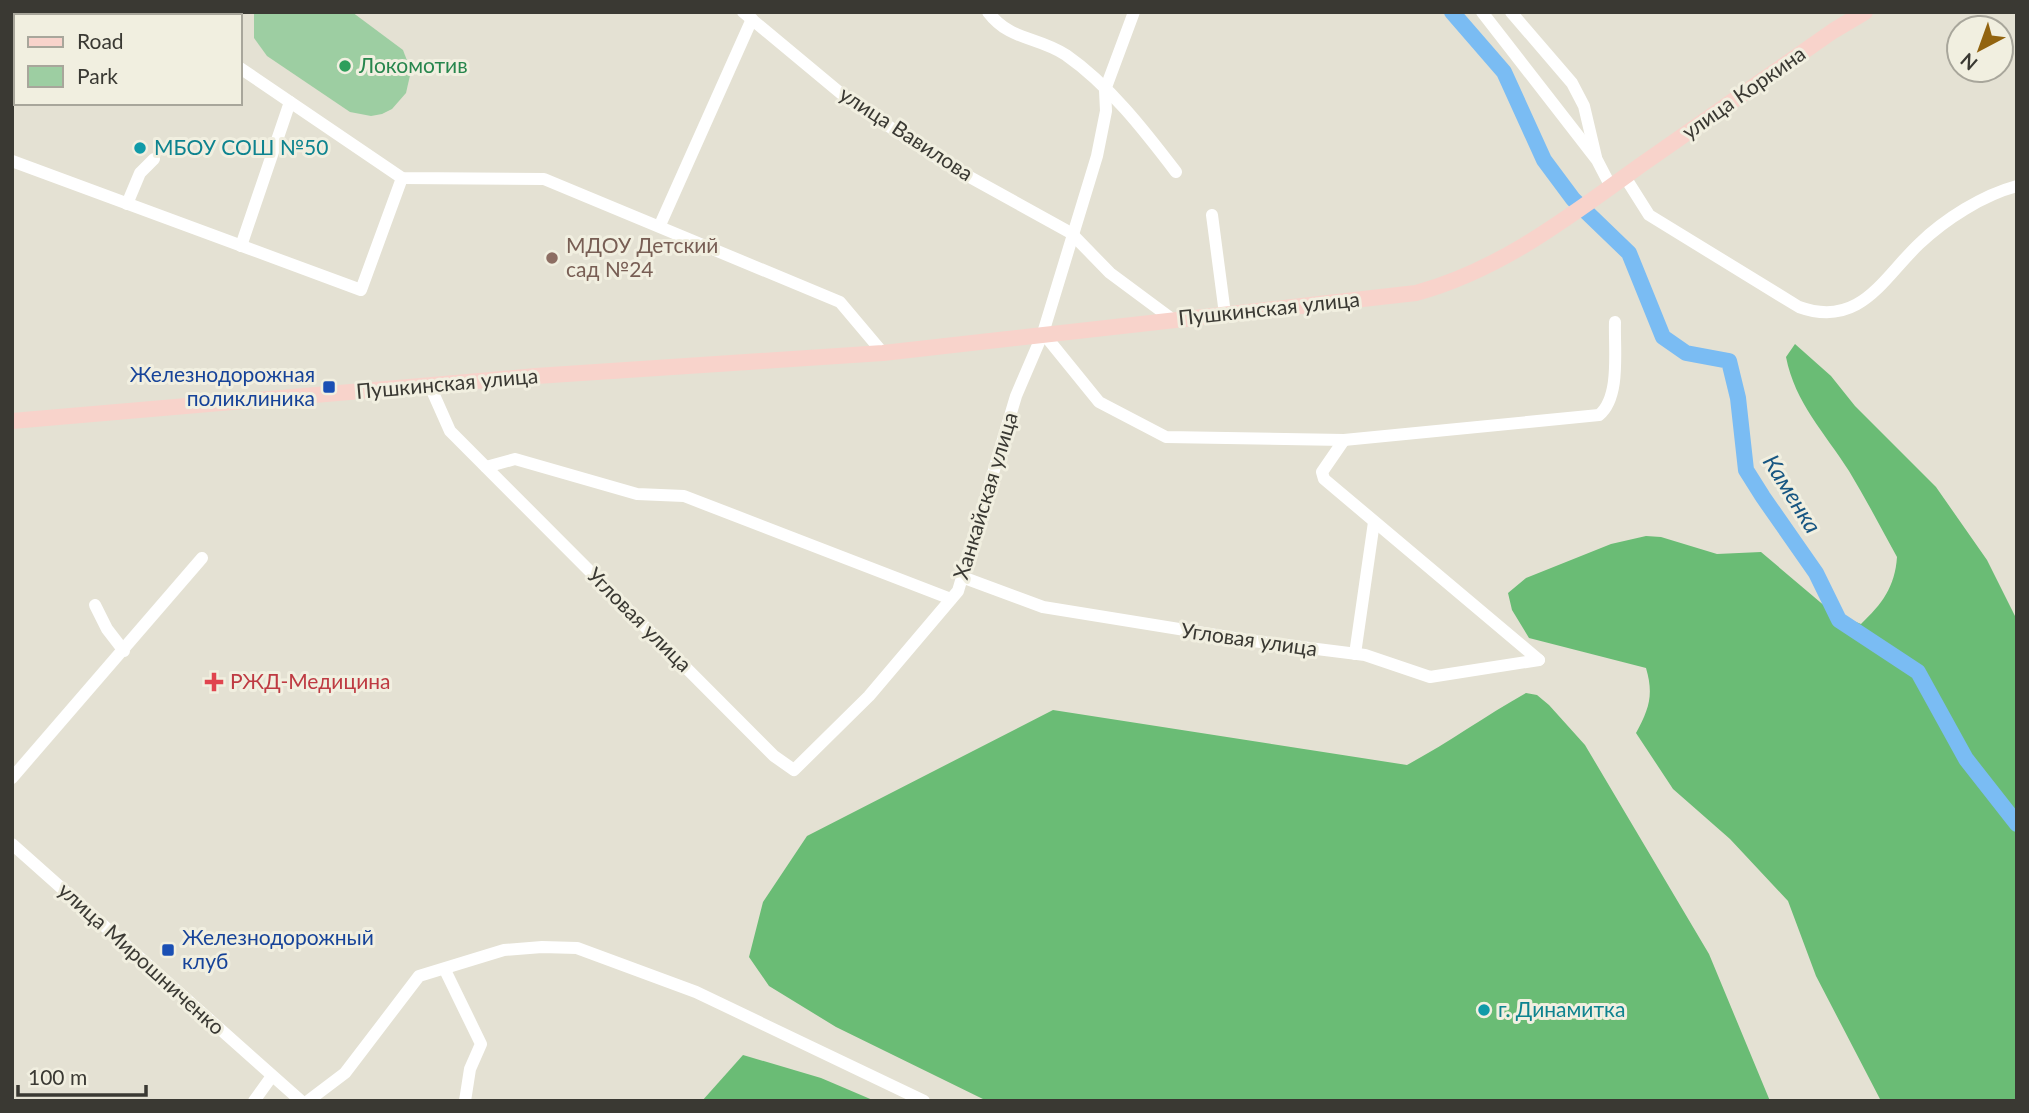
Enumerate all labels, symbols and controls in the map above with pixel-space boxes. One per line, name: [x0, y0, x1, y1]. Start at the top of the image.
legend: [14, 14, 242, 105]
north arrow: [1945, 14, 2015, 84]
text: Road: [77, 28, 124, 53]
street label: улица Коркина: [1677, 40, 1810, 144]
text: N: [1955, 49, 1982, 76]
place label: Локомотив: [358, 52, 468, 77]
marker: Локомотив: [337, 58, 353, 74]
text: Park: [77, 63, 118, 88]
street label: улица Вавилова: [835, 80, 978, 185]
place label: МБОУ СОШ №50: [154, 134, 328, 159]
marker: МБОУ СОШ №50: [132, 140, 148, 156]
place label: МДОУ Детский сад №24: [566, 232, 718, 281]
marker: МДОУ Детский сад №24: [544, 250, 560, 266]
street label: Пушкинская улица: [1177, 286, 1361, 329]
place label: Железнодорожная поликлиника: [130, 361, 315, 410]
street label: Пушкинская улица: [355, 362, 539, 403]
marker: Железнодорожная поликлиника: [321, 379, 337, 395]
street label: Ханкайская улица: [947, 409, 1022, 582]
water label: Каменка: [1758, 449, 1828, 538]
street label: Угловая улица: [583, 562, 697, 676]
street label: Угловая улица: [1179, 617, 1319, 660]
place label: РЖД-Медицина: [230, 668, 390, 693]
marker: РЖД-Медицина: [204, 672, 224, 692]
street label: улица Мирошниченко: [54, 877, 230, 1039]
place label: Железнодорожный клуб: [182, 924, 374, 973]
marker: Железнодорожный клуб: [160, 942, 176, 958]
place label: г. Динамитка: [1498, 996, 1625, 1021]
marker: г. Динамитка: [1476, 1002, 1492, 1018]
scale bar: [18, 1054, 145, 1098]
text: 100 m: [28, 1064, 87, 1089]

